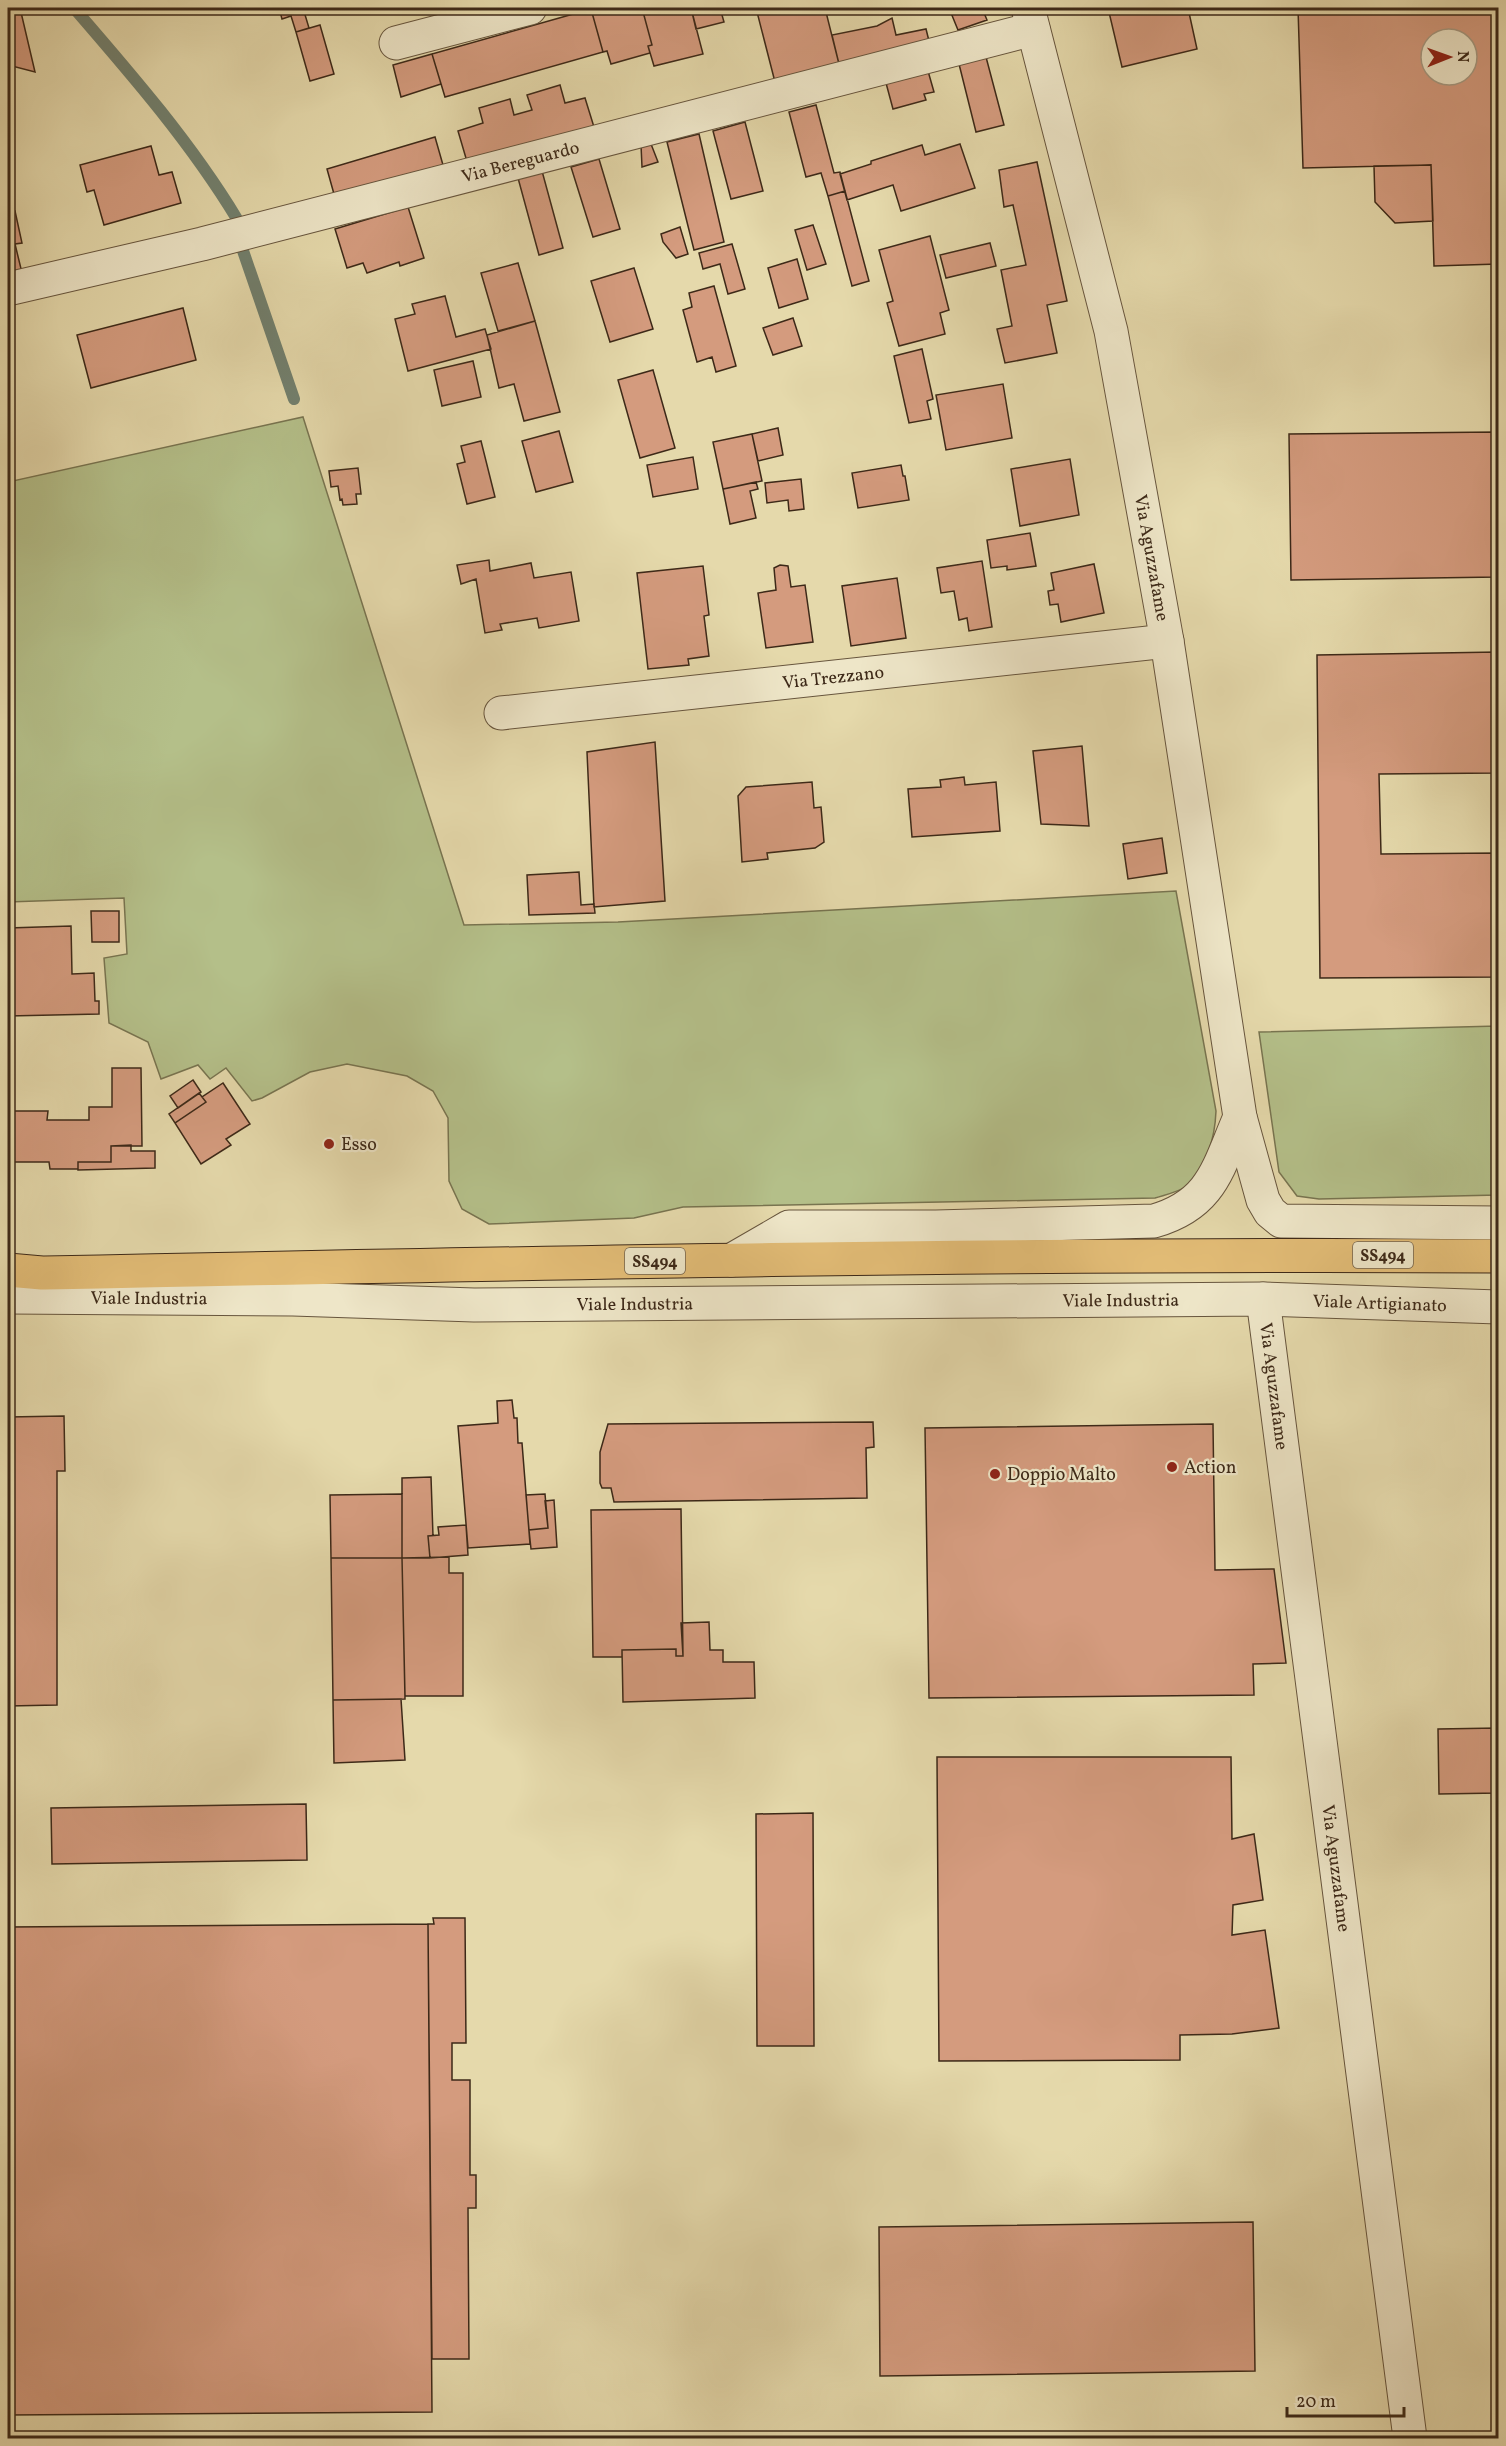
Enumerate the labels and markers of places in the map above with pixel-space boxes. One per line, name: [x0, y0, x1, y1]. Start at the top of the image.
place label: Esso: [341, 1133, 377, 1158]
marker: Esso: [322, 1137, 336, 1151]
place label: Action: [1184, 1456, 1237, 1481]
marker: Action: [1165, 1460, 1179, 1474]
place label: Doppio Malto: [1007, 1463, 1116, 1488]
marker: Doppio Malto: [988, 1467, 1002, 1481]

